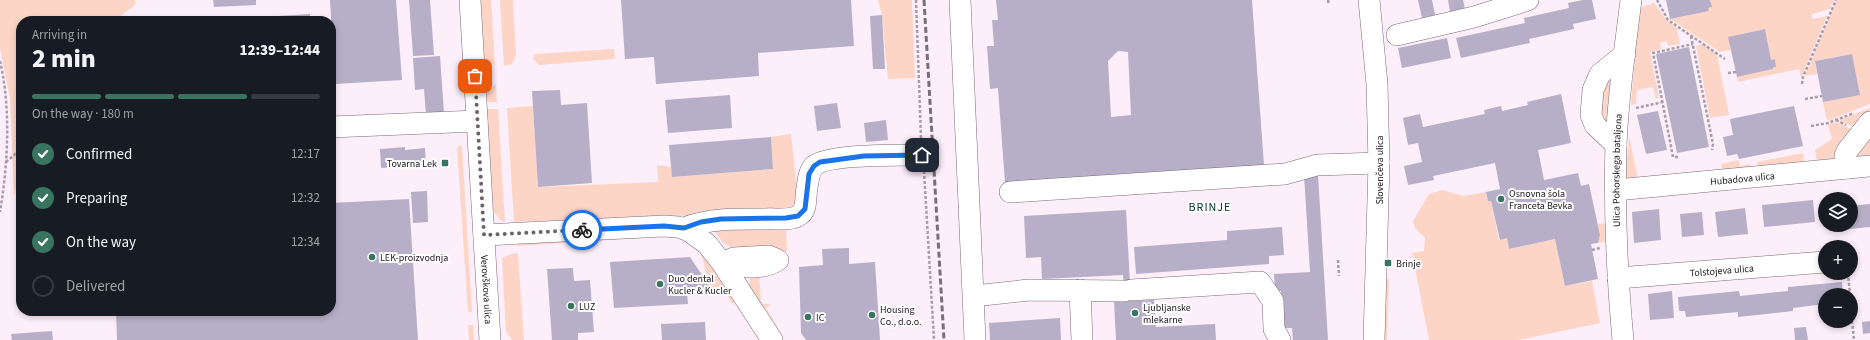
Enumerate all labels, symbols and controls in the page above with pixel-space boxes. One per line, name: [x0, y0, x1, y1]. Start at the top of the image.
text: Arriving in: [32, 26, 87, 44]
text: 2 min: [32, 40, 96, 77]
text: 12:39–12:44: [239, 40, 320, 61]
pin: [458, 59, 492, 93]
icon: bag: [464, 65, 486, 87]
text: On the way · 180 m: [32, 105, 134, 123]
street label: Ulica Pohorskega bataljona: [1609, 113, 1626, 227]
street label: Slovenčeva ulica: [1373, 135, 1387, 205]
pin: [905, 138, 939, 172]
icon: check: [32, 143, 54, 165]
text: Confirmed: [66, 144, 132, 165]
icon: home: [911, 144, 933, 166]
text: 12:17: [291, 145, 320, 163]
place label: Tovarna Lek: [387, 157, 437, 171]
marker: Tovarna Lek: [440, 158, 450, 168]
street label: Hubadova ulica: [1710, 169, 1776, 189]
icon: check: [32, 187, 54, 209]
place label: Osnovna šola Franceta Bevka: [1509, 187, 1572, 213]
text: Preparing: [66, 188, 127, 209]
text: 12:32: [291, 189, 320, 207]
map controls: [1818, 192, 1858, 328]
button: layers: [1818, 192, 1858, 232]
marker: Osnovna šola Franceta Bevka: [1496, 194, 1506, 204]
district label: BRINJE: [1189, 199, 1231, 216]
courier: [562, 210, 602, 250]
icon: bike: [571, 219, 593, 241]
icon: check: [32, 231, 54, 253]
text: On the way: [66, 232, 136, 253]
text: 12:34: [291, 233, 320, 251]
button: +: [1818, 240, 1858, 280]
place label: LEK-proizvodnja: [380, 251, 448, 265]
marker: LEK-proizvodnja: [367, 252, 377, 262]
street label: Verovškova ulica: [477, 255, 495, 325]
place label: Brinje: [1396, 257, 1421, 271]
marker: Brinje: [1383, 258, 1393, 268]
street label: Tolstojeva ulica: [1689, 262, 1754, 280]
place label: Duo dental Kucler & Kucler: [668, 272, 732, 298]
text: Delivered: [66, 276, 125, 297]
marker: Duo dental Kucler & Kucler: [655, 279, 665, 289]
button: −: [1818, 288, 1858, 328]
place label: LUZ: [579, 300, 595, 314]
marker: LUZ: [566, 301, 576, 311]
place label: Ljubljanske mlekarne: [1143, 301, 1191, 327]
place label: Housing Co., d.o.o.: [880, 303, 921, 329]
marker: Ljubljanske mlekarne: [1130, 308, 1140, 318]
marker: Housing Co., d.o.o.: [867, 310, 877, 320]
place label: IC: [816, 311, 825, 325]
marker: IC: [803, 312, 813, 322]

